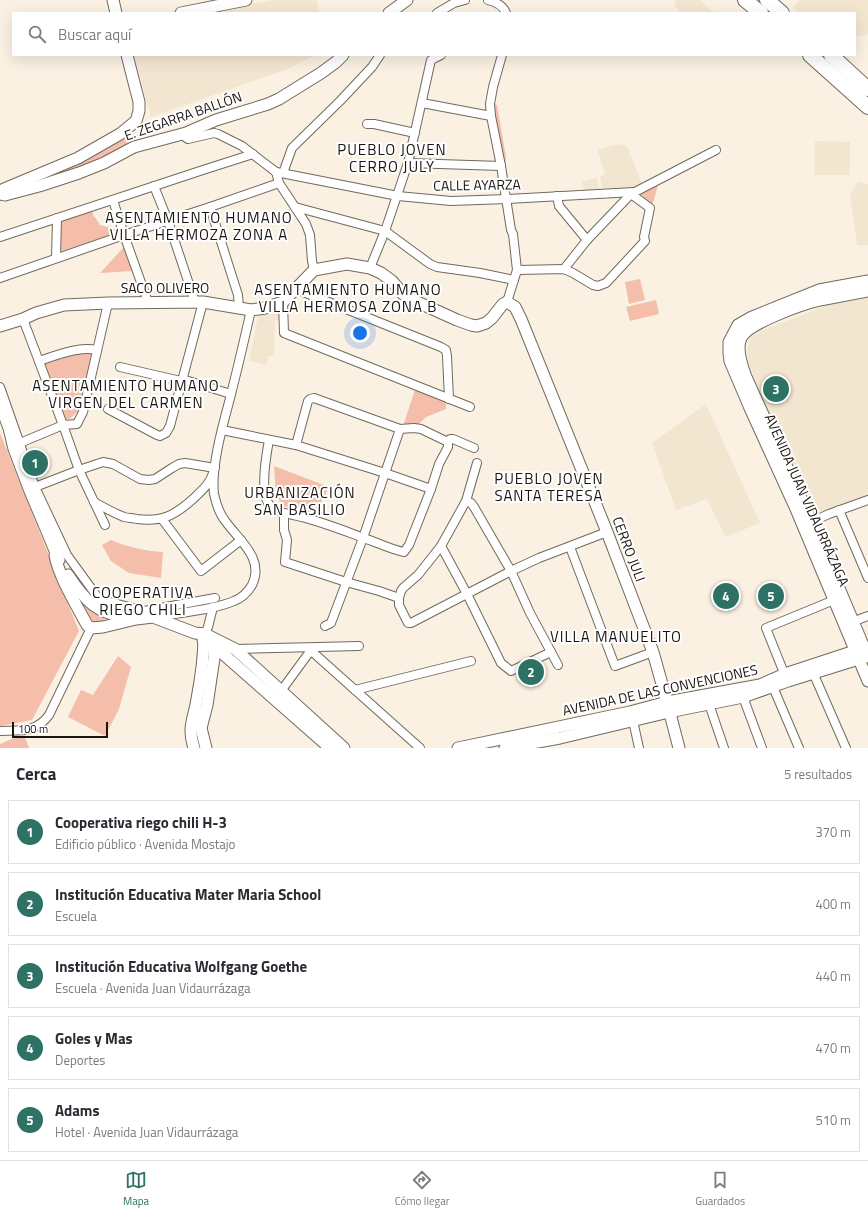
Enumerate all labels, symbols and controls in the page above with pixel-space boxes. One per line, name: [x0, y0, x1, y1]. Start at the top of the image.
search box: [12, 12, 856, 56]
icon: search: [26, 23, 48, 45]
text: Buscar aquí: [58, 23, 131, 46]
street label: E. ZEGARRA BALLÓN: [121, 86, 244, 146]
district label: PUEBLO JOVEN CERRO JULY: [337, 138, 447, 178]
street label: CALLE AYARZA: [433, 173, 522, 196]
district label: ASENTAMIENTO HUMANO VILLA HERMOZA ZONA A: [105, 206, 293, 246]
street label: SACO OLIVERO: [121, 277, 209, 298]
district label: ASENTAMIENTO HUMANO VILLA HERMOSA ZONA B: [254, 278, 442, 318]
your location: [350, 323, 370, 343]
district label: ASENTAMIENTO HUMANO VIRGEN DEL CARMEN: [32, 374, 220, 414]
pin: 3: [763, 374, 789, 404]
street label: AVENIDA JUAN VIDAURRÁZAGA: [760, 410, 855, 590]
pin: 1: [22, 448, 48, 478]
district label: PUEBLO JOVEN SANTA TERESA: [494, 467, 604, 507]
district label: URBANIZACIÓN SAN BASILIO: [244, 481, 356, 521]
street label: CERRO JULI: [607, 513, 651, 584]
district label: COOPERATIVA RIEGO CHILI: [92, 581, 194, 621]
pin: 4: [713, 581, 739, 611]
pin: 5: [758, 581, 784, 611]
district label: VILLA MANUELITO: [550, 625, 682, 648]
pin: 2: [518, 657, 544, 687]
street label: AVENIDA DE LAS CONVENCIONES: [560, 659, 759, 720]
scale bar: [12, 720, 108, 739]
text: 100 m: [18, 721, 48, 737]
text: Cerca: [16, 761, 56, 787]
text: 5 resultados: [784, 764, 852, 784]
text: Cooperativa riego chili H-3: [55, 811, 227, 834]
text: 1: [26, 822, 34, 842]
text: 370 m: [815, 822, 851, 842]
text: Edificio público · Avenida Mostajo: [55, 834, 235, 854]
text: Institución Educativa Mater Maria School: [55, 883, 321, 906]
text: 2: [26, 894, 34, 914]
text: 400 m: [815, 894, 851, 914]
text: Escuela: [55, 906, 97, 926]
text: Institución Educativa Wolfgang Goethe: [55, 955, 307, 978]
text: 3: [26, 966, 34, 986]
text: 440 m: [815, 966, 851, 986]
text: Escuela · Avenida Juan Vidaurrázaga: [55, 978, 251, 998]
text: Goles y Mas: [55, 1027, 133, 1050]
text: 4: [26, 1038, 34, 1058]
text: 470 m: [815, 1038, 851, 1058]
text: Deportes: [55, 1050, 105, 1070]
text: Adams: [55, 1099, 100, 1122]
text: 5: [26, 1110, 34, 1130]
text: 510 m: [815, 1110, 851, 1130]
text: Hotel · Avenida Juan Vidaurrázaga: [55, 1122, 238, 1142]
tab: Mapa: [123, 1169, 149, 1209]
tab: Cómo llegar: [395, 1169, 449, 1209]
tab: Guardados: [695, 1169, 745, 1209]

